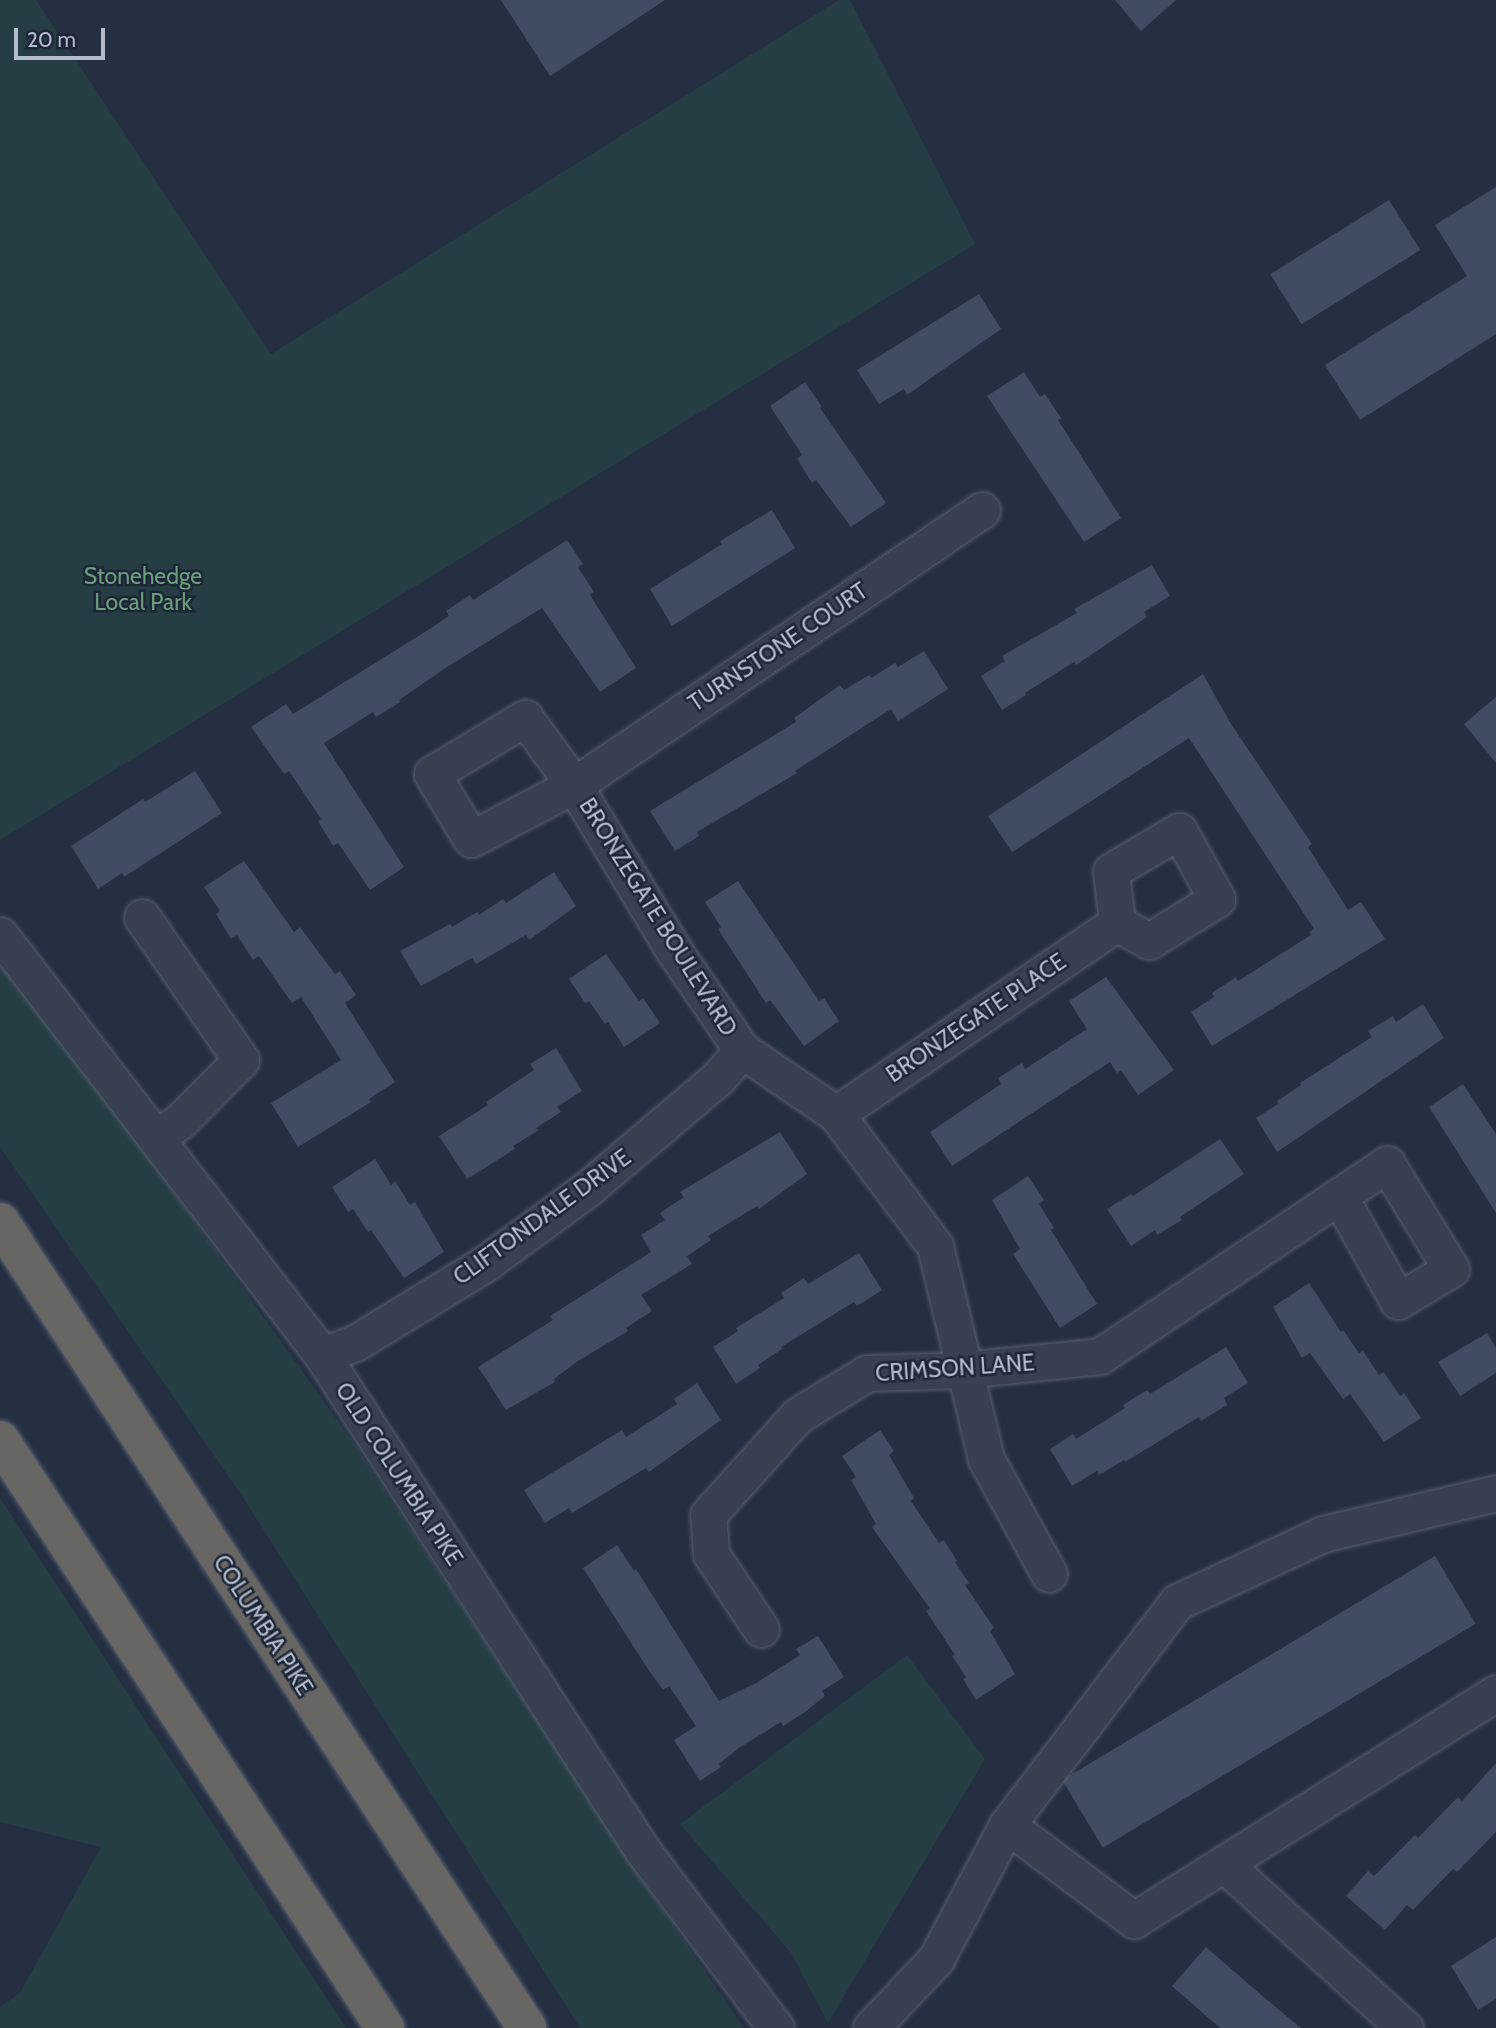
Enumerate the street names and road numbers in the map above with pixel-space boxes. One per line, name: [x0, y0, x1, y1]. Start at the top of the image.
street label: TURNSTONE COURT: [683, 577, 873, 717]
street label: BRONZEGATE BOULEVARD: [573, 793, 743, 1041]
street label: BRONZEGATE PLACE: [881, 948, 1071, 1088]
street label: CLIFTONDALE DRIVE: [448, 1143, 636, 1291]
street label: CRIMSON LANE: [874, 1349, 1036, 1387]
street label: OLD COLUMBIA PIKE: [330, 1377, 468, 1571]
street label: COLUMBIA PIKE: [207, 1550, 319, 1700]

